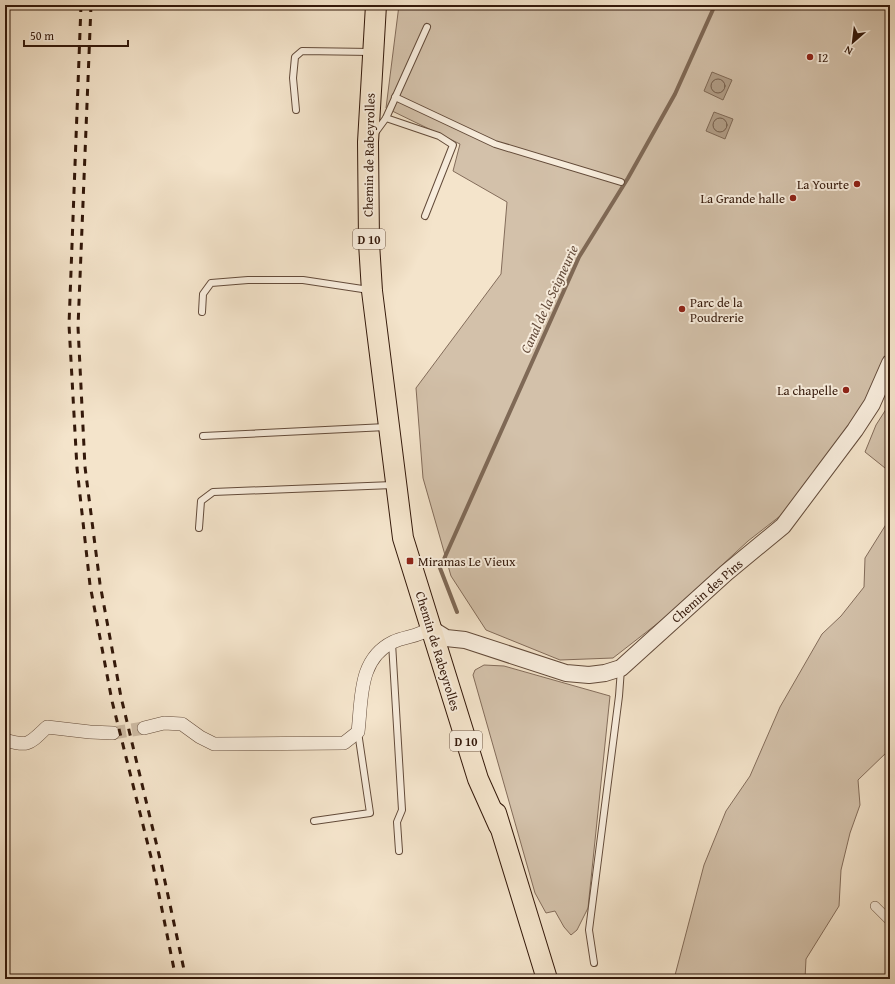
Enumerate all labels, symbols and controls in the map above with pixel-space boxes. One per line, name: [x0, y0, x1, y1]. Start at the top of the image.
scale bar: [24, 22, 128, 48]
north arrow: [833, 22, 873, 62]
text: 50 m: [30, 27, 54, 44]
text: N: [841, 42, 855, 60]
place label: I2: [818, 48, 828, 67]
marker: I2: [805, 52, 815, 62]
street label: Chemin de Rabeyrolles: [358, 93, 380, 217]
place label: La Yourte: [797, 175, 849, 194]
marker: La Yourte: [852, 179, 862, 189]
place label: La Grande halle: [701, 189, 785, 208]
marker: La Grande halle: [788, 193, 798, 203]
road number: D 10: [353, 229, 385, 249]
water label: Canal de la Seigneurie: [515, 241, 583, 356]
place label: Parc de la Poudrerie: [690, 293, 744, 327]
marker: Parc de la Poudrerie: [677, 304, 687, 314]
place label: La chapelle: [777, 381, 838, 400]
marker: La chapelle: [841, 385, 851, 395]
place label: Miramas Le Vieux: [418, 552, 516, 571]
street label: Chemin des Pins: [667, 555, 747, 627]
marker: Miramas Le Vieux: [405, 556, 415, 566]
street label: Chemin de Rabeyrolles: [411, 589, 465, 713]
road number: D 10: [450, 731, 482, 751]

